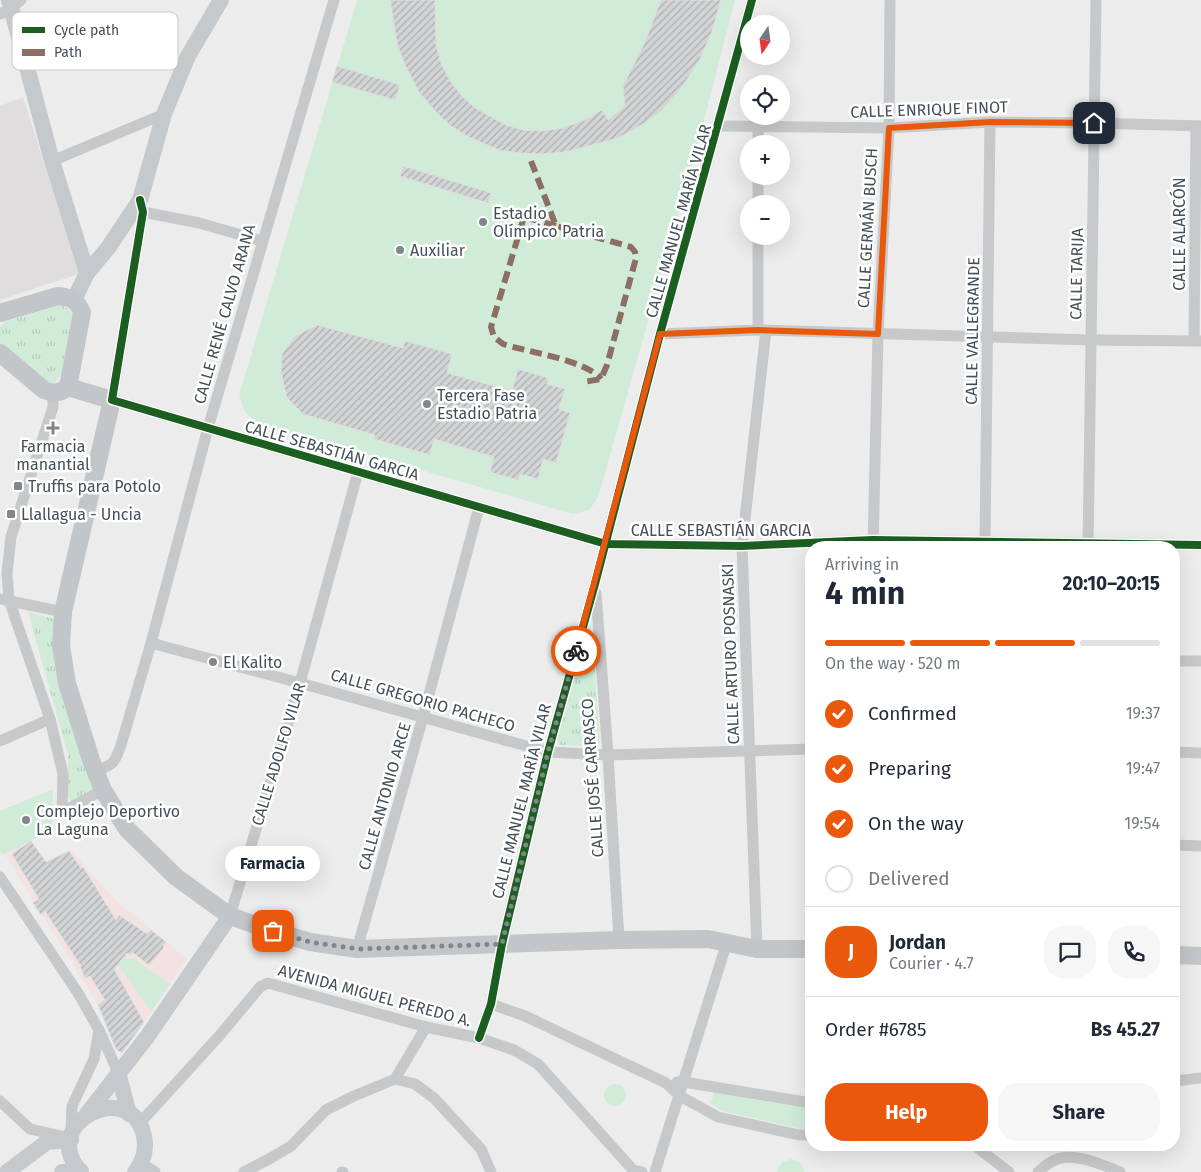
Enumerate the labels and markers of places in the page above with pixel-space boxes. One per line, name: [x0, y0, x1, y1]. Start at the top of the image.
pin: [1073, 102, 1115, 144]
place label: Estadio Olímpico Patria: [493, 204, 604, 241]
marker: Estadio Olímpico Patria: [477, 216, 489, 228]
place label: Auxiliar: [410, 241, 466, 260]
marker: Auxiliar: [394, 244, 406, 256]
place label: Tercera Fase Estadio Patria: [437, 386, 537, 423]
marker: Tercera Fase Estadio Patria: [421, 398, 433, 410]
marker: Farmacia manantial: [47, 422, 59, 434]
place label: Farmacia manantial: [16, 437, 90, 474]
place label: Truffis para Potolo: [28, 477, 161, 496]
marker: Truffis para Potolo: [12, 480, 24, 492]
place label: Llallagua - Uncia: [21, 505, 142, 524]
marker: Llallagua - Uncia: [5, 508, 17, 520]
place label: El Kalito: [223, 653, 282, 672]
marker: El Kalito: [207, 656, 219, 668]
place label: Complejo Deportivo La Laguna: [36, 802, 180, 839]
marker: Complejo Deportivo La Laguna: [20, 814, 32, 826]
callout: Farmacia: [226, 846, 320, 881]
pin: [252, 910, 294, 952]

